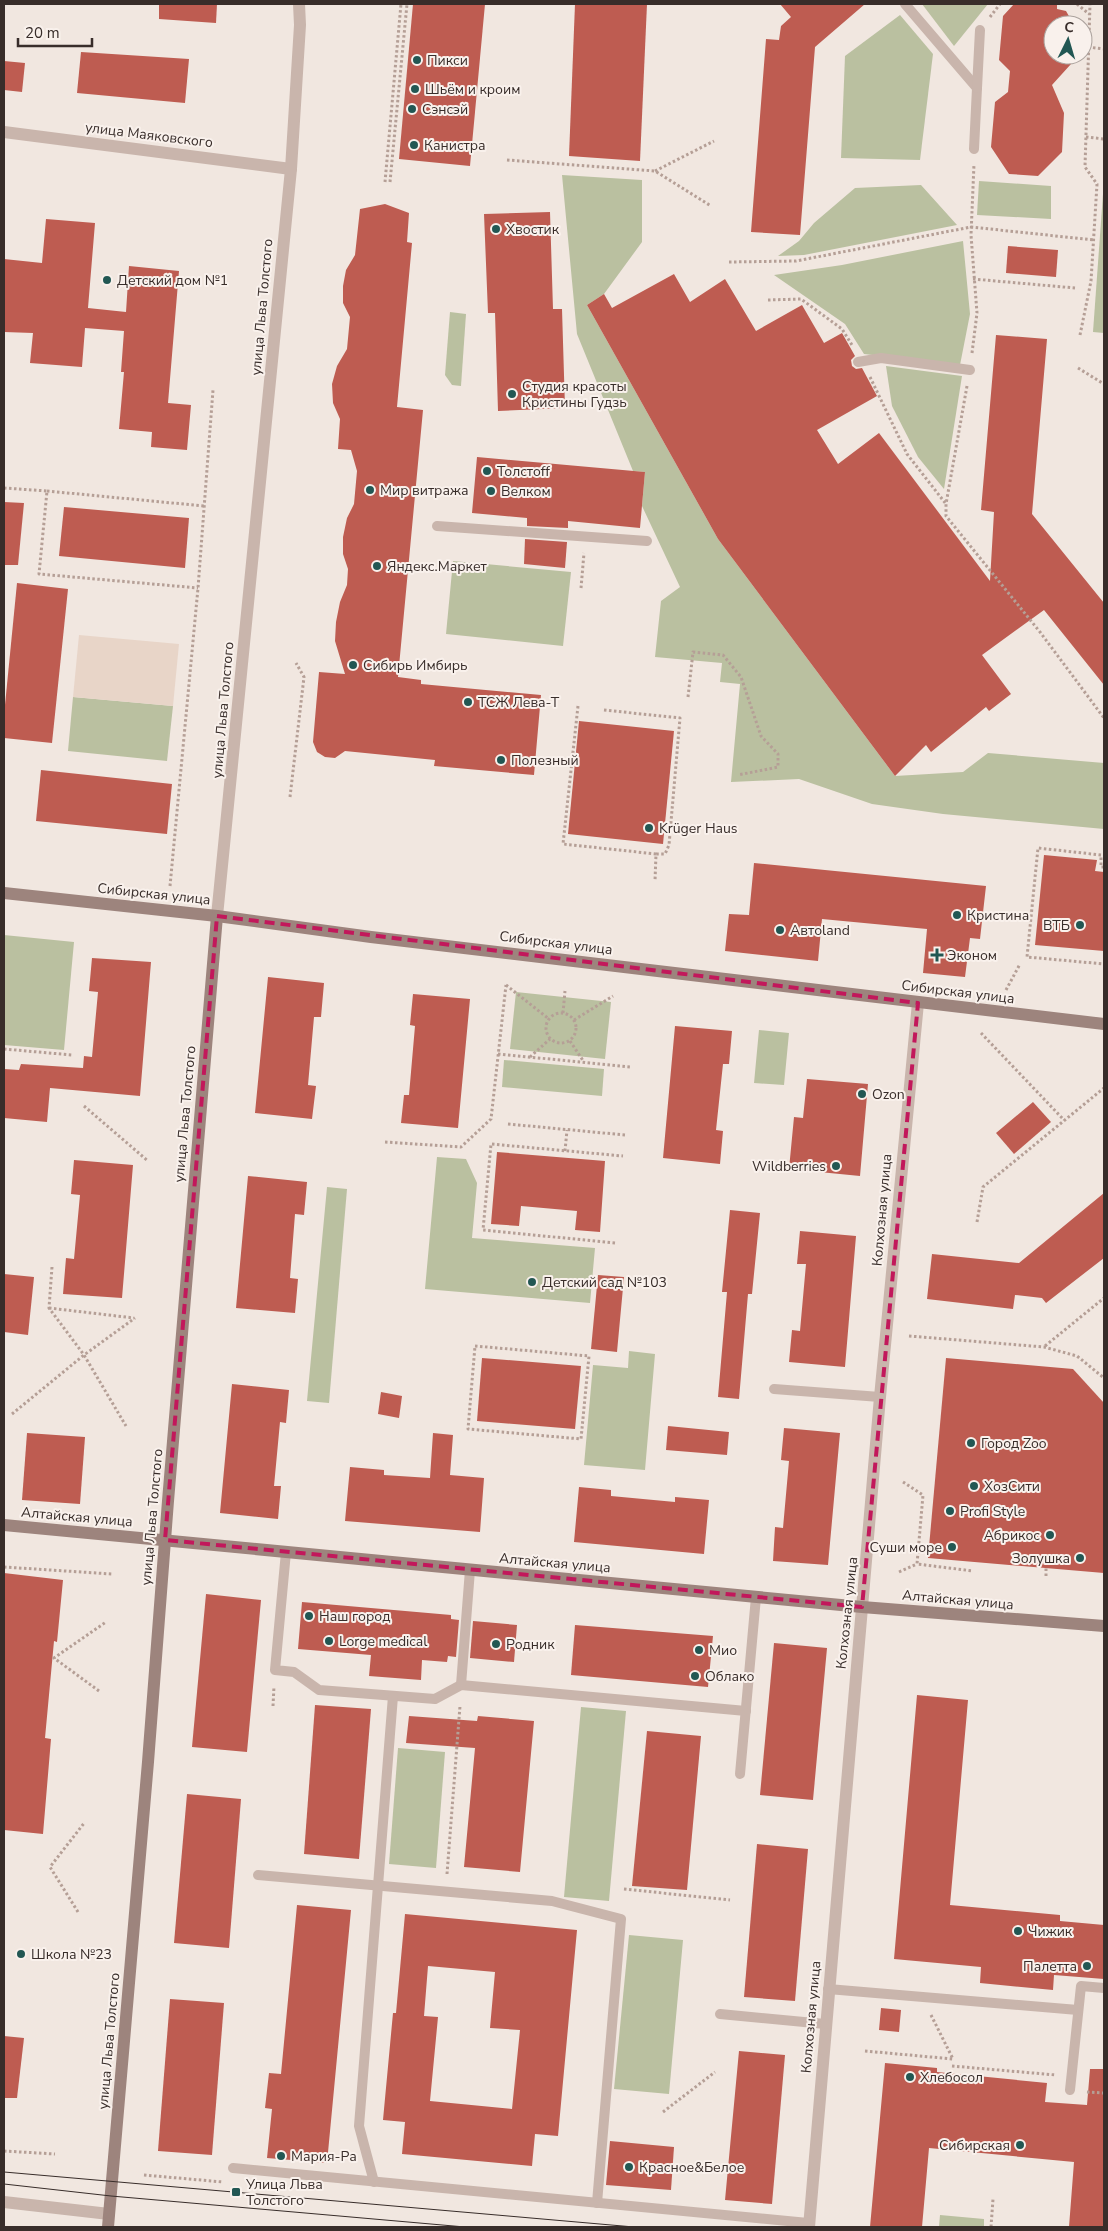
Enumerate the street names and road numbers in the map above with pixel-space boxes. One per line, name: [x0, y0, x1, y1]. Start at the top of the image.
street label: улица Маяковского: [84, 118, 214, 152]
street label: улица Льва Толстого: [247, 238, 277, 376]
street label: улица Льва Толстого: [208, 641, 238, 779]
street label: Сибирская улица: [96, 879, 212, 909]
street label: Сибирская улица: [498, 927, 614, 959]
street label: Сибирская улица: [900, 976, 1016, 1008]
street label: улица Льва Толстого: [170, 1045, 200, 1183]
street label: Колхозная улица: [868, 1153, 896, 1267]
street label: улица Льва Толстого: [137, 1448, 167, 1586]
street label: Алтайская улица: [20, 1503, 134, 1531]
street label: Алтайская улица: [498, 1549, 612, 1577]
street label: Колхозная улица: [832, 1556, 862, 1670]
street label: Алтайская улица: [901, 1586, 1015, 1614]
street label: Колхозная улица: [797, 1960, 825, 2074]
street label: улица Льва Толстого: [94, 1972, 124, 2110]

